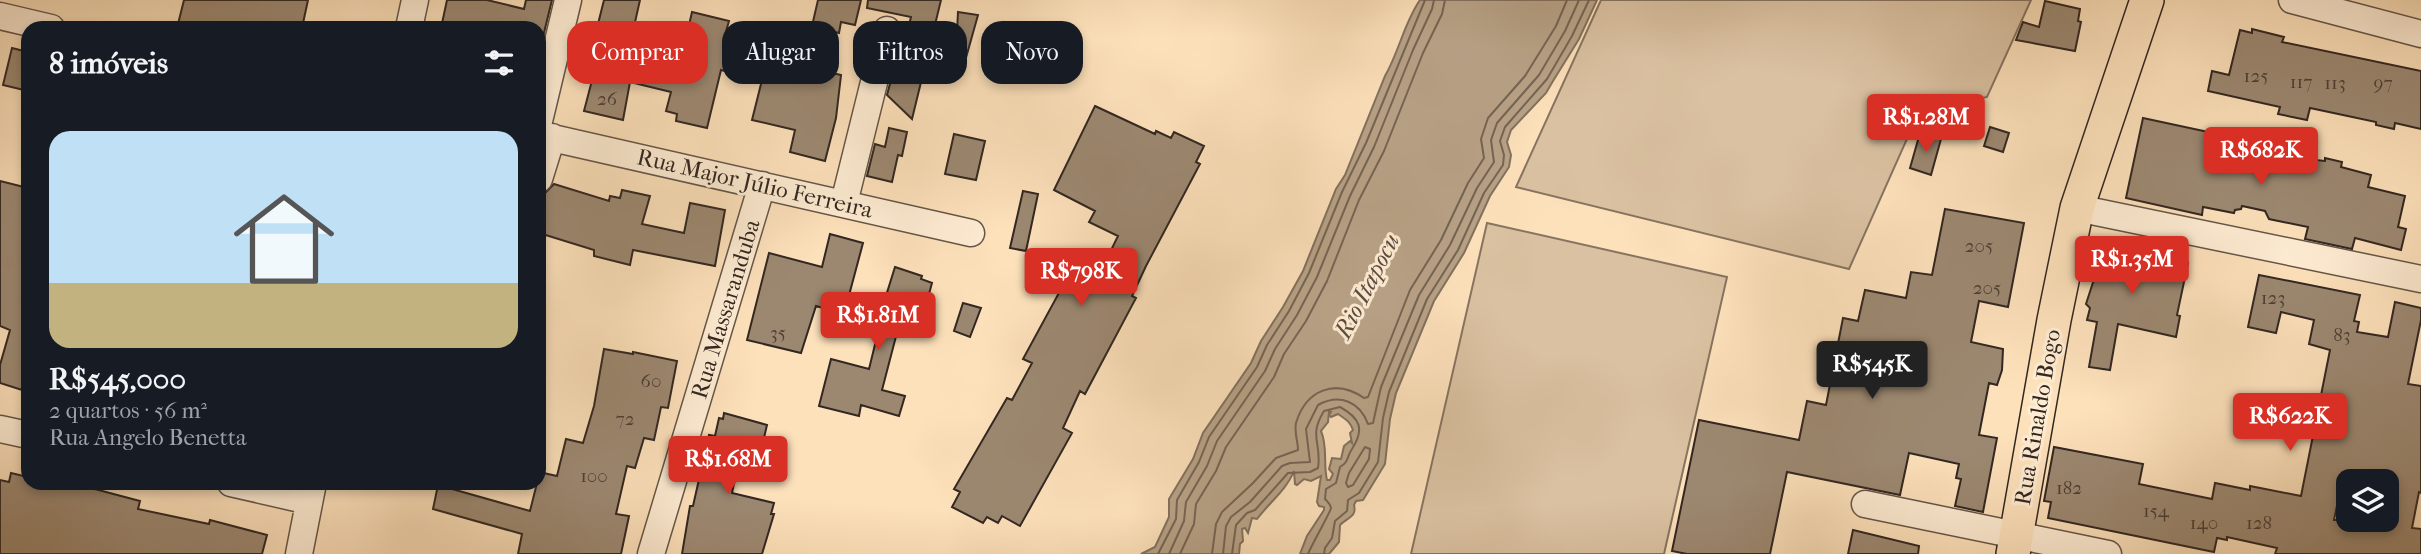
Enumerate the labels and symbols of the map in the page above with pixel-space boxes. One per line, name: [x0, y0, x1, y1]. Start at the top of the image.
house number: 125: [2244, 65, 2268, 87]
house number: 117: [2290, 71, 2312, 93]
house number: 113: [2324, 72, 2346, 94]
house number: 97: [2373, 72, 2393, 94]
house number: 26: [597, 88, 618, 110]
pin: R$1.28M: [1861, 94, 1991, 154]
pin: R$682K: [2204, 128, 2318, 187]
street label: Rua Major Júlio Ferreira: [634, 143, 876, 224]
street label: Rua Massaranduba: [685, 216, 766, 402]
water label: Rio Itapocu: [1328, 229, 1405, 345]
house number: 205: [1965, 235, 1993, 257]
pin: R$1.35M: [2067, 236, 2197, 296]
pin: R$798K: [1024, 248, 1138, 308]
house number: 205: [1973, 277, 2001, 299]
house number: 123: [2261, 287, 2285, 309]
pin: R$1.81M: [813, 292, 943, 352]
house number: 35: [770, 322, 786, 344]
house number: 83: [2333, 324, 2351, 346]
street label: Rua Rinaldo Bogo: [2009, 327, 2066, 507]
pin: R$545K: [1815, 342, 1929, 401]
house number: 60: [641, 370, 661, 392]
pin: R$622K: [2233, 393, 2347, 453]
house number: 72: [616, 408, 635, 430]
pin: R$1.68M: [663, 436, 793, 496]
house number: 100: [580, 465, 608, 487]
house number: 182: [2056, 477, 2082, 499]
house number: 154: [2143, 500, 2170, 522]
house number: 140: [2190, 512, 2218, 534]
house number: 128: [2246, 512, 2272, 534]

